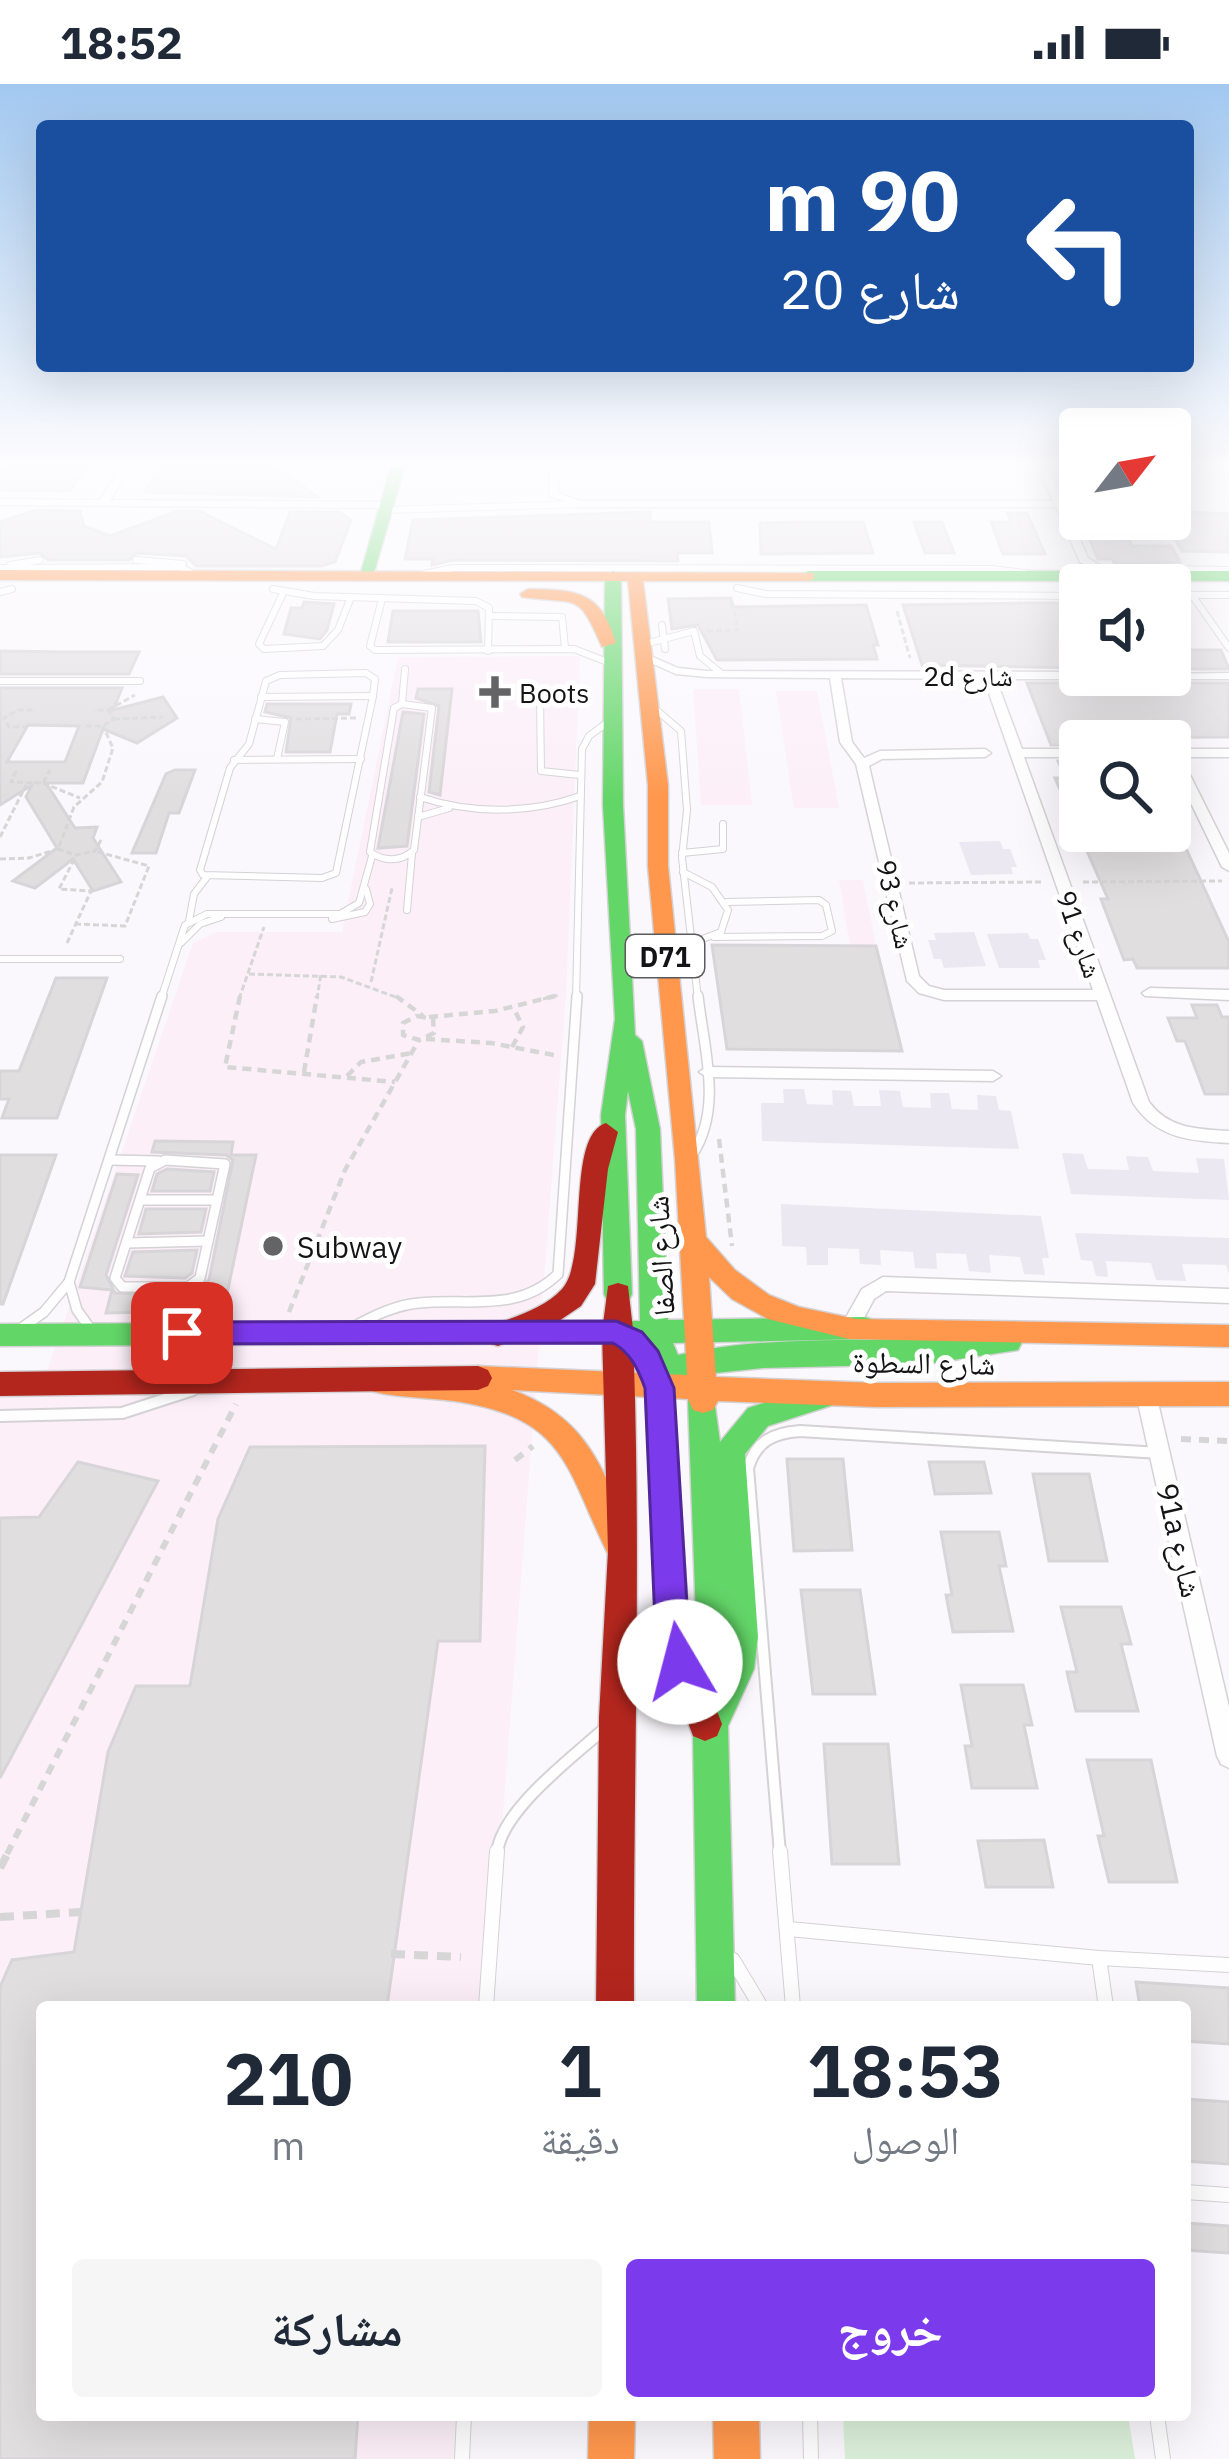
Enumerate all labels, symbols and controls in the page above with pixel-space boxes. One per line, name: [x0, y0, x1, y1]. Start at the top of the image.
text: 18:52: [60, 13, 183, 71]
text: 90 m: [764, 145, 960, 254]
icon: left: [1002, 168, 1158, 324]
text: شارع 20: [780, 254, 960, 324]
north arrow: [1059, 408, 1191, 540]
map controls: [1059, 408, 1191, 852]
button: sound: [1059, 564, 1191, 696]
street label: 2d شارع: [923, 658, 1013, 694]
place label: Boots: [519, 675, 590, 710]
marker: Boots: [482, 679, 508, 705]
button: search: [1059, 720, 1191, 852]
street label: شارع 93: [868, 856, 923, 952]
street label: شارع 91: [1048, 886, 1111, 983]
road number: D71: [626, 935, 704, 977]
street label: شارع الصفا: [637, 1195, 684, 1317]
place label: Subway: [297, 1227, 402, 1266]
marker: Subway: [260, 1233, 286, 1259]
pin: [131, 1282, 233, 1384]
icon: arrive: [149, 1300, 215, 1366]
street label: شارع السطوة: [852, 1341, 996, 1384]
street label: 91a شارع: [1147, 1479, 1212, 1601]
position arrow: [617, 1599, 743, 1725]
text: 1: [558, 2023, 602, 2117]
text: 18:53: [807, 2023, 1004, 2117]
text: 210: [223, 2031, 353, 2125]
text: دقيقة: [540, 2114, 620, 2165]
text: الوصول: [851, 2114, 959, 2165]
text: m: [271, 2120, 305, 2171]
button: مشاركة: [72, 2259, 602, 2397]
button: خروج: [626, 2259, 1155, 2397]

